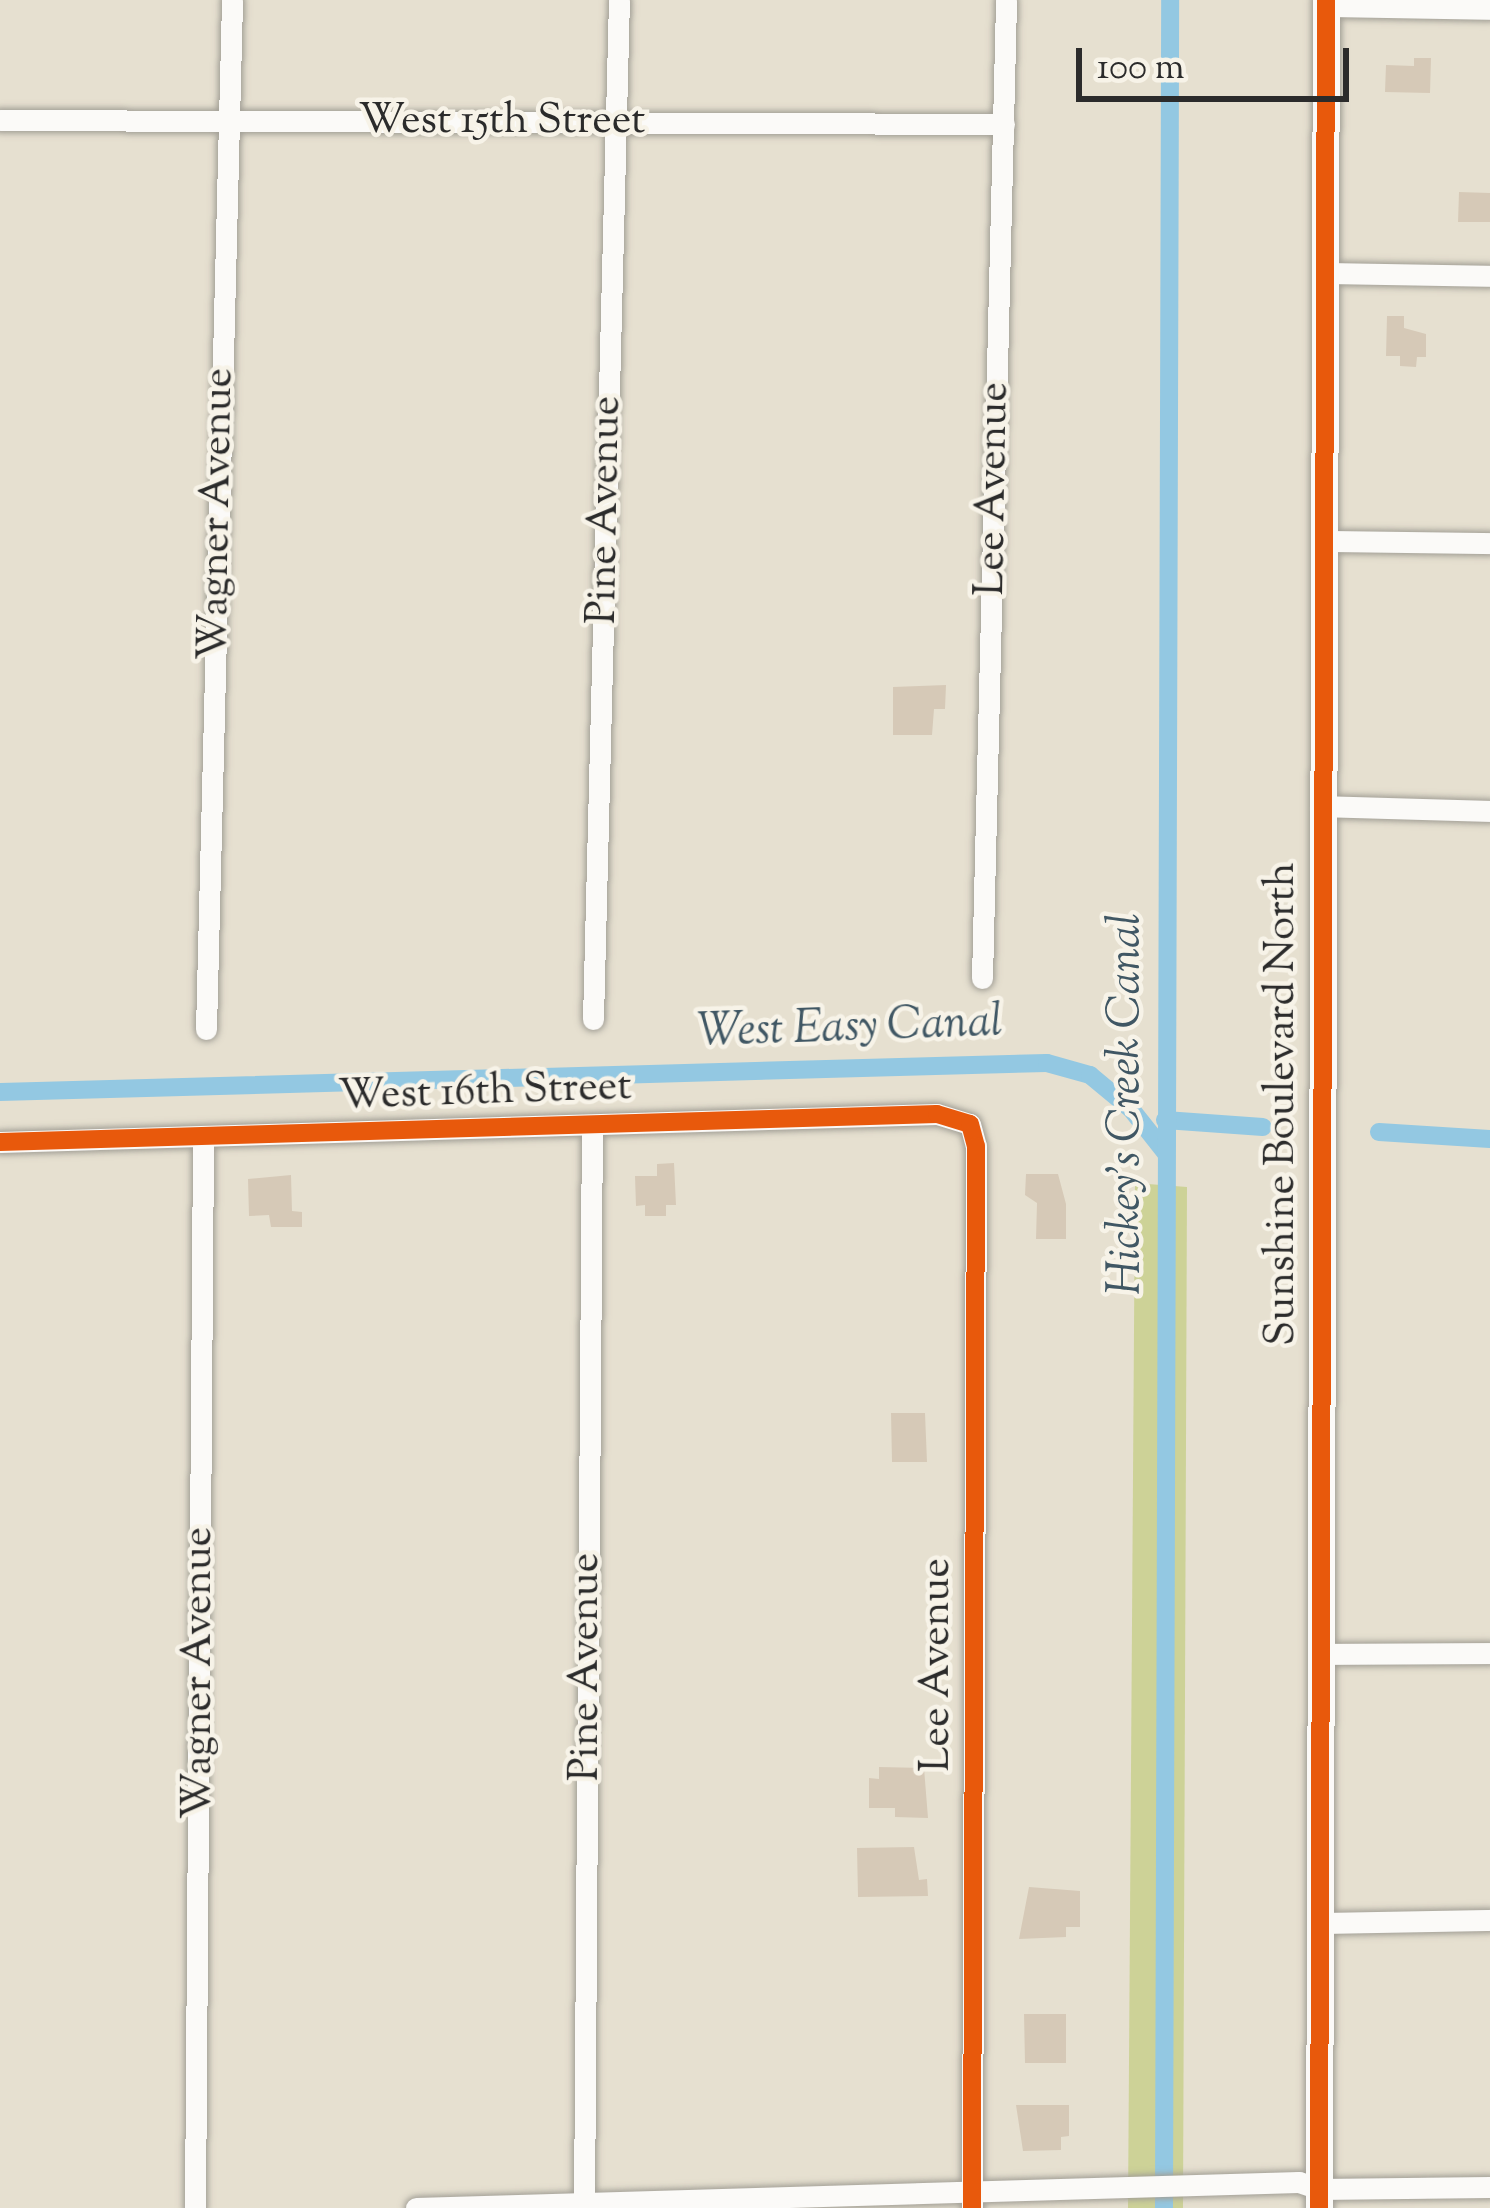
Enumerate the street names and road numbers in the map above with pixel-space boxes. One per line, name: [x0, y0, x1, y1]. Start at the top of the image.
street label: West 15th Street: [359, 97, 645, 147]
street label: Wagner Avenue: [190, 367, 246, 661]
street label: Lee Avenue: [967, 382, 1021, 596]
street label: Pine Avenue: [579, 395, 633, 625]
street label: Sunshine Boulevard North: [1258, 862, 1308, 1346]
street label: West 16th Street: [338, 1063, 632, 1123]
street label: Wagner Avenue: [175, 1527, 225, 1819]
street label: Pine Avenue: [562, 1553, 612, 1781]
street label: Lee Avenue: [913, 1558, 963, 1772]

